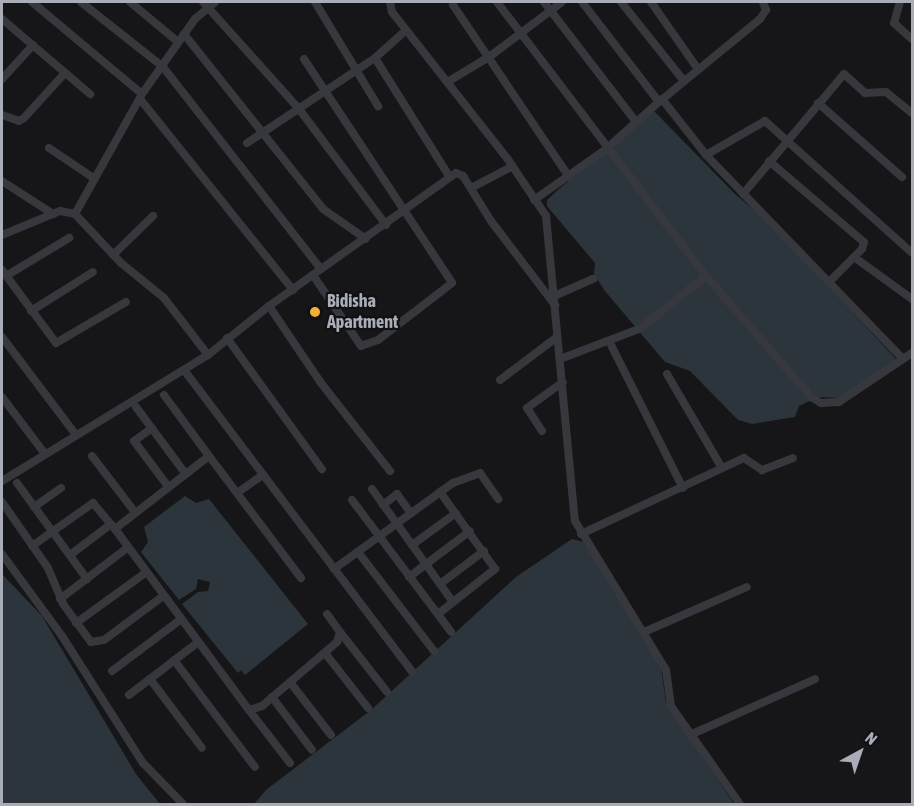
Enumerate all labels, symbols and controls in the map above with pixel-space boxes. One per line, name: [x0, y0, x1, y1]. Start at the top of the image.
place label: Bidisha Apartment: [327, 291, 398, 334]
marker: Bidisha Apartment: [308, 305, 322, 319]
north arrow: [830, 722, 890, 782]
text: N: [862, 728, 881, 748]

